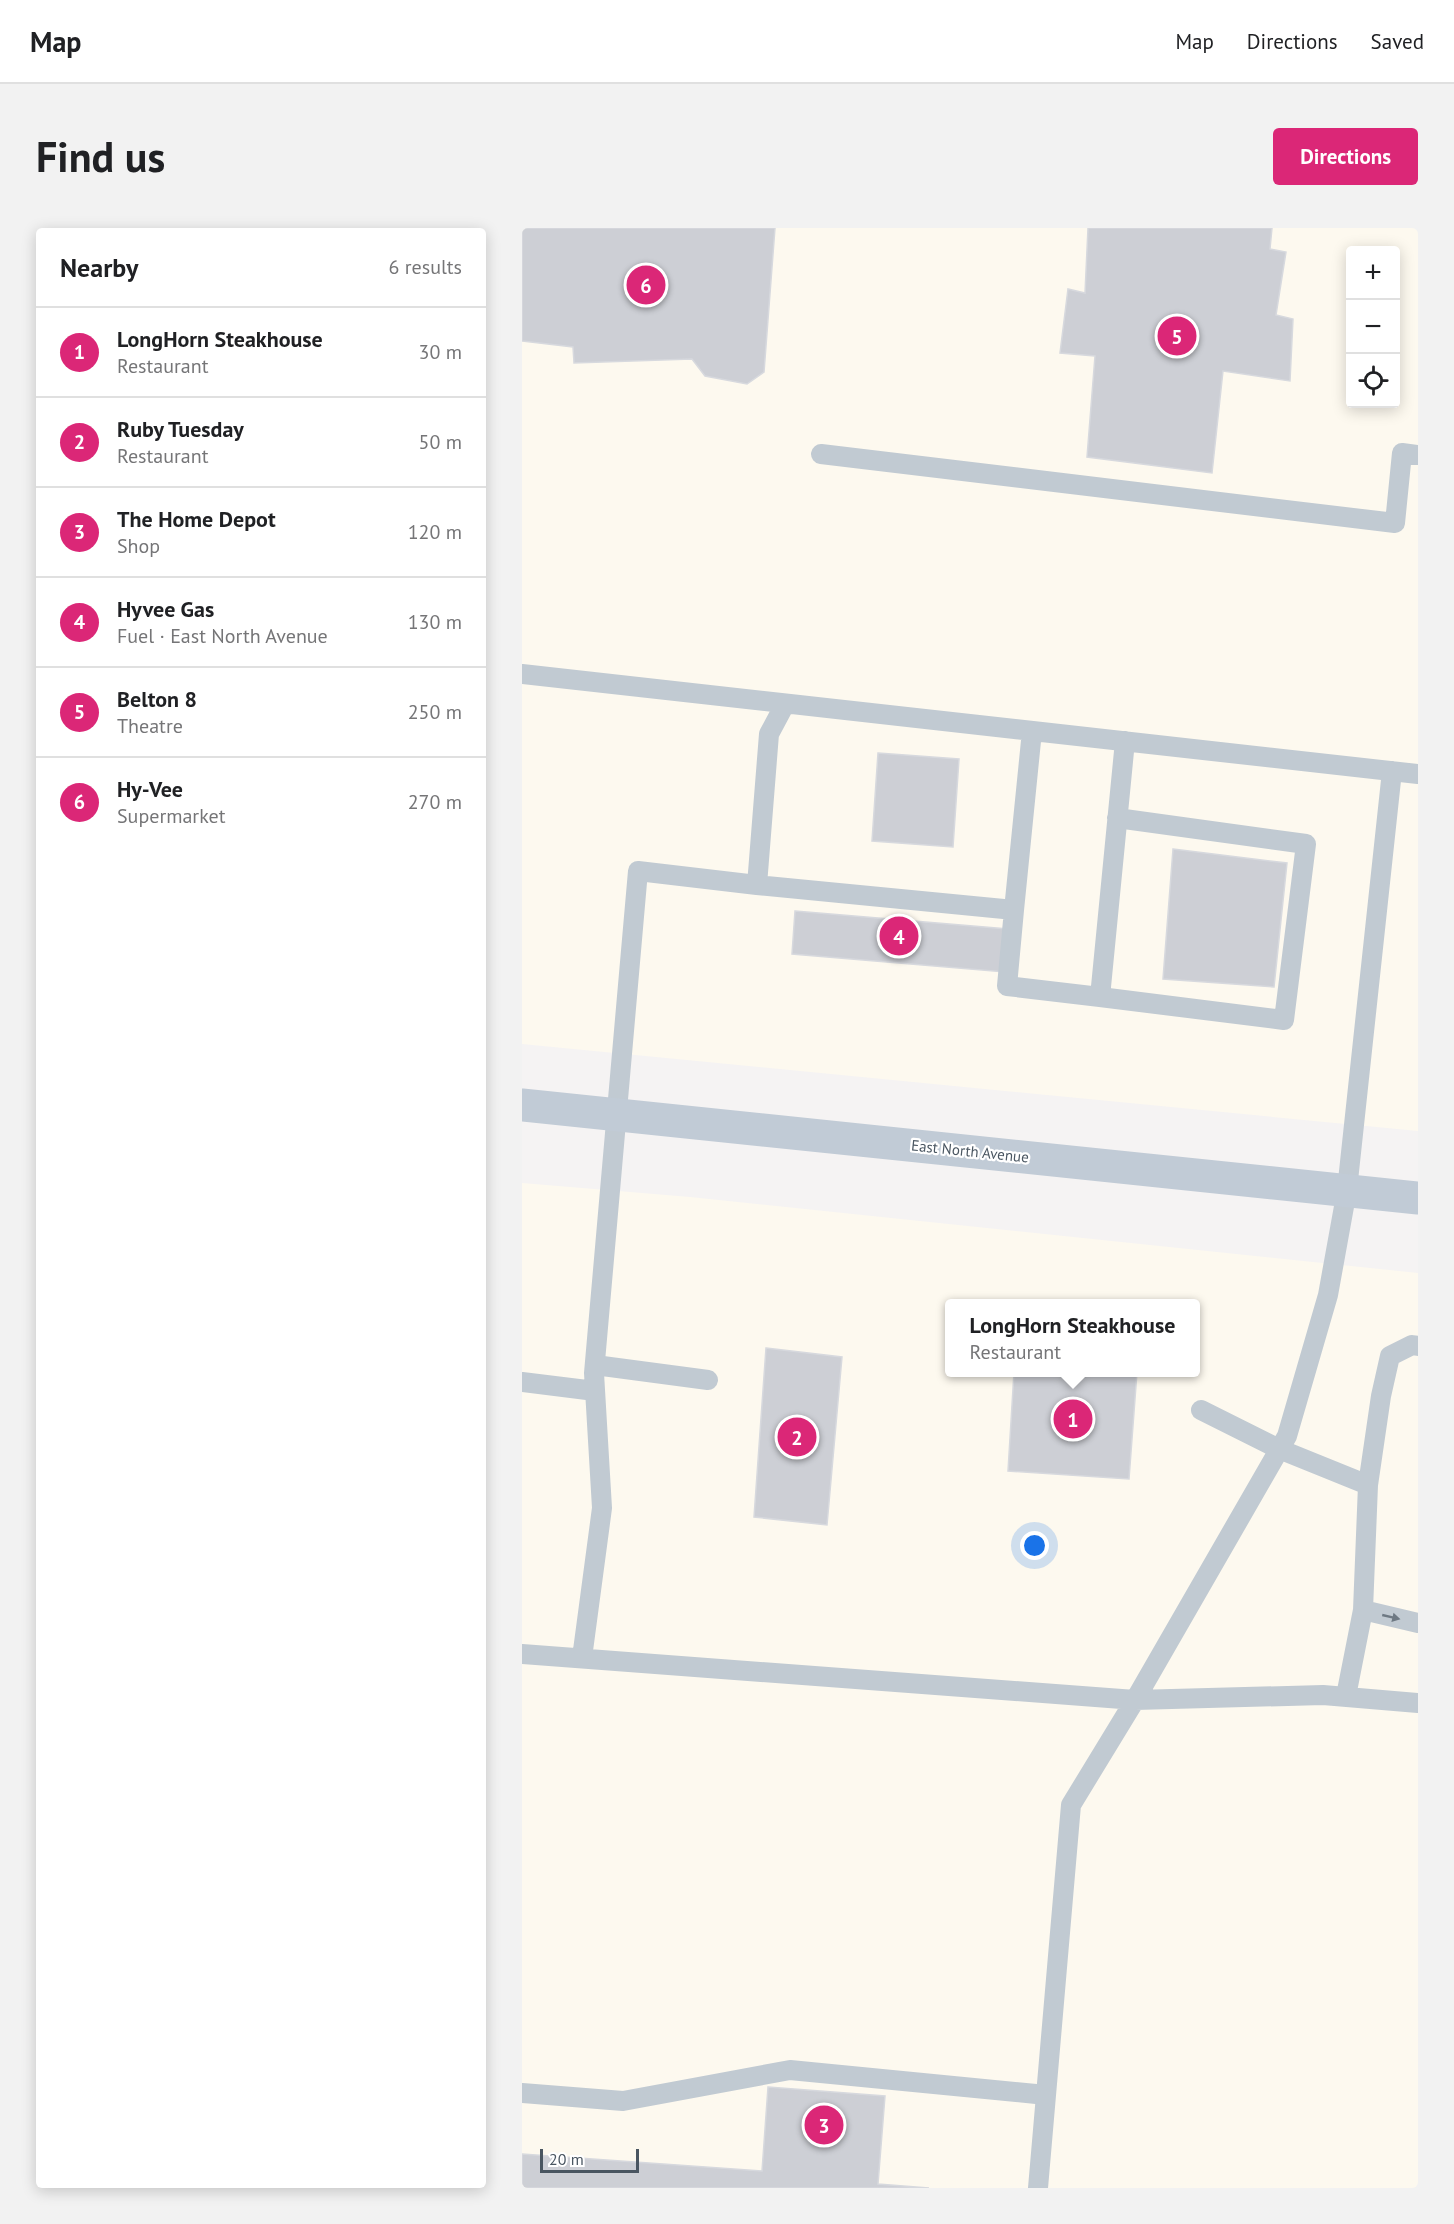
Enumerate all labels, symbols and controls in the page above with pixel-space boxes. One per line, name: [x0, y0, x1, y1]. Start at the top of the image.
text: Map: [30, 23, 81, 60]
text: Map: [1175, 28, 1214, 55]
text: Directions: [1247, 28, 1338, 55]
text: Saved: [1371, 28, 1424, 55]
button: Directions: [1273, 128, 1418, 185]
text: Find us: [36, 129, 165, 184]
map controls: [1346, 246, 1400, 408]
button: +: [1346, 246, 1400, 300]
text: Nearby: [60, 251, 138, 284]
text: 6 results: [389, 254, 462, 280]
pin: 6: [626, 262, 666, 308]
button: −: [1346, 300, 1400, 354]
pin: 5: [1158, 314, 1196, 358]
text: LongHorn Steakhouse: [117, 325, 323, 353]
text: 1: [74, 339, 85, 365]
text: 30 m: [419, 339, 462, 365]
text: Restaurant: [117, 353, 208, 379]
button: locate: [1346, 354, 1400, 408]
text: Ruby Tuesday: [117, 415, 244, 443]
text: 2: [74, 429, 85, 455]
text: 50 m: [419, 429, 462, 455]
text: Restaurant: [117, 443, 208, 469]
text: The Home Depot: [117, 505, 276, 533]
text: 3: [74, 519, 85, 545]
text: 120 m: [408, 519, 462, 545]
text: Shop: [117, 533, 160, 559]
text: Hyvee Gas: [117, 595, 214, 623]
text: 4: [74, 609, 85, 635]
text: 130 m: [408, 609, 462, 635]
text: Fuel · East North Avenue: [117, 623, 328, 649]
text: Belton 8: [117, 685, 197, 713]
text: 5: [74, 699, 85, 725]
text: 250 m: [408, 699, 462, 725]
text: Theatre: [117, 713, 183, 739]
text: Hy-Vee: [117, 775, 183, 803]
text: 6: [74, 789, 85, 815]
text: 270 m: [408, 789, 462, 815]
text: Supermarket: [117, 803, 225, 829]
pin: 4: [880, 914, 919, 958]
street label: East North Avenue: [910, 1135, 1030, 1167]
popup: [945, 1299, 1200, 1377]
text: LongHorn Steakhouse: [970, 1311, 1175, 1339]
text: Restaurant: [970, 1339, 1061, 1365]
pin: 1: [1054, 1396, 1092, 1442]
pin: 2: [778, 1414, 816, 1460]
your location: [1020, 1531, 1049, 1560]
one-way arrow: [1381, 1612, 1400, 1622]
pin: 3: [804, 2102, 844, 2148]
scale bar: [540, 2146, 639, 2174]
text: 20 m: [549, 2149, 584, 2169]

